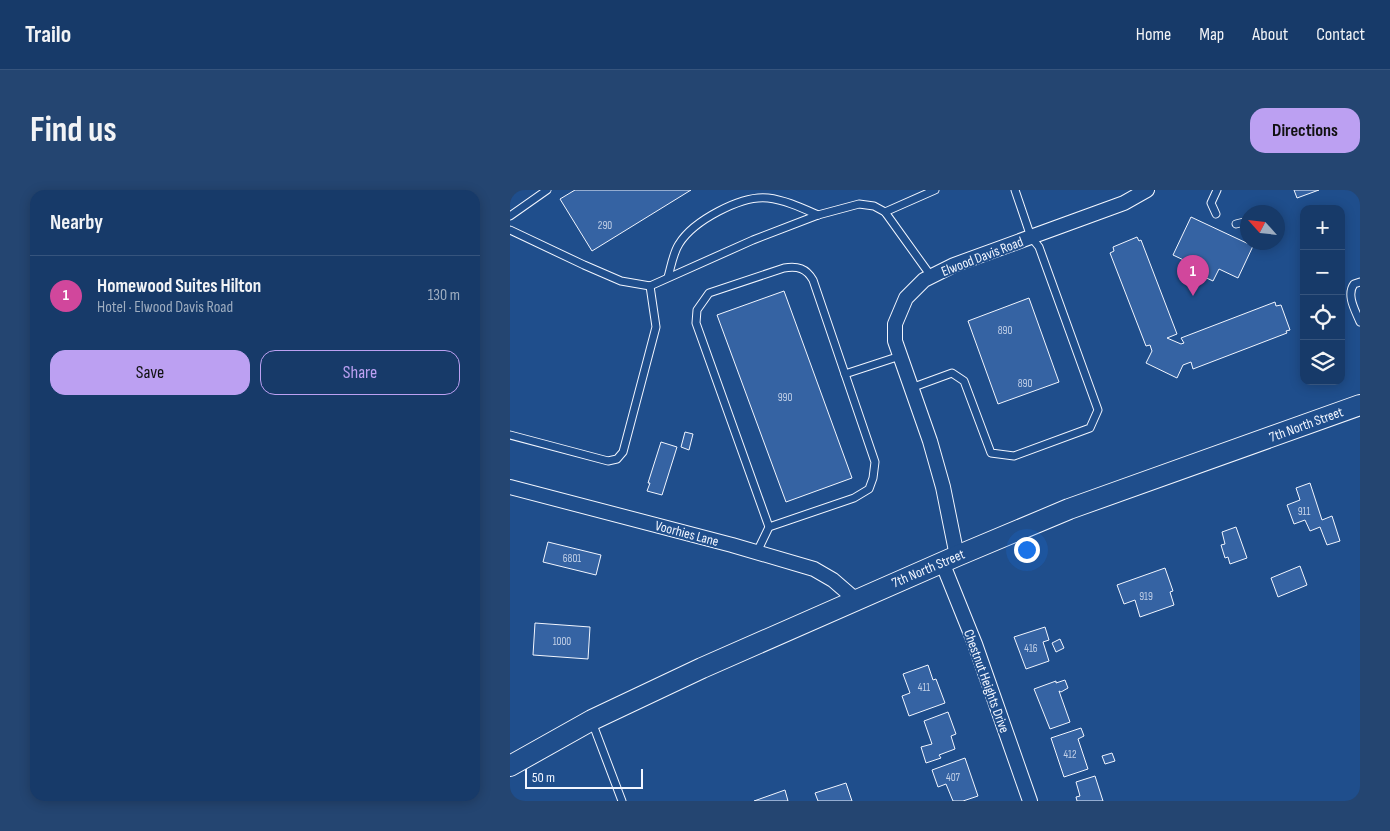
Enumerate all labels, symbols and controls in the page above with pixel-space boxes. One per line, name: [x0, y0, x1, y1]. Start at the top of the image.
text: Trailo: [25, 20, 71, 49]
text: Home: [1136, 24, 1171, 45]
text: Map: [1199, 24, 1224, 45]
text: About: [1252, 24, 1288, 45]
text: Contact: [1316, 24, 1365, 45]
button: Directions: [1250, 108, 1360, 153]
text: Find us: [30, 109, 117, 152]
north arrow: [1240, 205, 1285, 250]
map controls: [1300, 205, 1345, 385]
button: +: [1300, 205, 1345, 250]
text: Nearby: [50, 210, 103, 235]
house number: 290: [598, 219, 612, 232]
street label: Elwood Davis Road: [939, 233, 1026, 280]
button: −: [1300, 250, 1345, 295]
pin: 1: [1177, 255, 1209, 296]
text: Homewood Suites Hilton: [97, 275, 261, 298]
text: 1: [63, 286, 69, 305]
text: 130 m: [428, 286, 460, 305]
button: locate: [1300, 295, 1345, 340]
text: Hotel · Elwood Davis Road: [97, 298, 233, 317]
house number: 890: [998, 324, 1012, 337]
button: layers: [1300, 340, 1345, 385]
button: Save: [50, 350, 250, 395]
button: Share: [260, 350, 460, 395]
house number: 890: [1018, 377, 1032, 390]
house number: 990: [778, 391, 792, 404]
street label: 7th North Street: [1267, 403, 1345, 446]
house number: 911: [1298, 505, 1310, 518]
street label: Voorhies Lane: [653, 517, 721, 550]
your location: [1014, 537, 1040, 563]
street label: 7th North Street: [889, 546, 967, 591]
house number: 6801: [563, 552, 581, 565]
house number: 919: [1139, 590, 1153, 603]
street label: Chestnut Heights Drive: [960, 627, 1013, 735]
house number: 1000: [553, 635, 571, 648]
house number: 416: [1024, 642, 1038, 655]
house number: 411: [918, 681, 930, 694]
house number: 412: [1063, 748, 1077, 761]
scale bar: [525, 766, 642, 789]
text: 50 m: [532, 769, 555, 786]
house number: 407: [946, 771, 961, 784]

